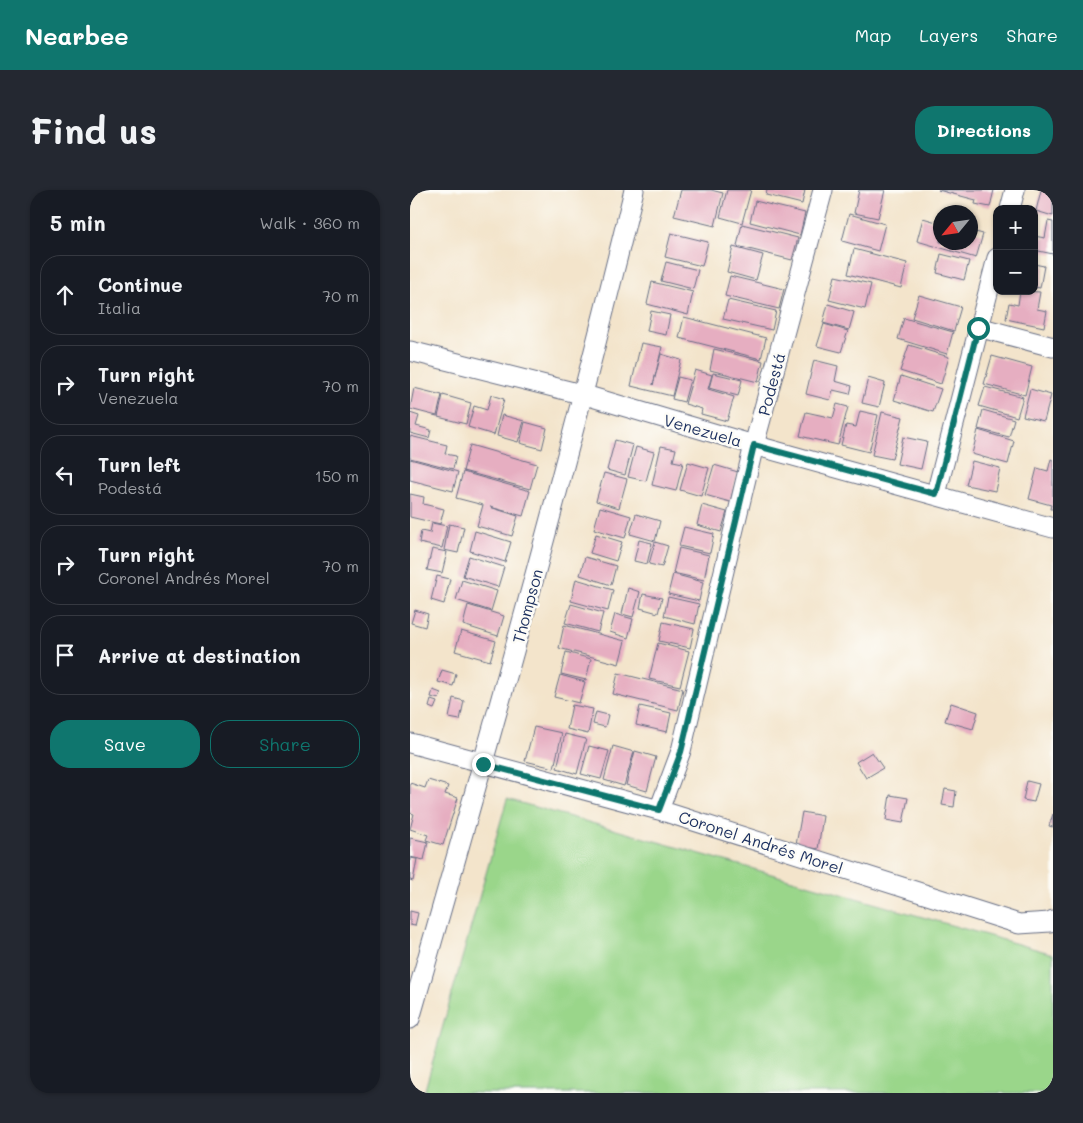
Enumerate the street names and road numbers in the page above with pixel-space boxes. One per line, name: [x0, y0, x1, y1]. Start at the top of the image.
street label: Podestá: [753, 350, 789, 418]
street label: Venezuela: [661, 409, 745, 451]
street label: Thompson: [507, 566, 547, 646]
street label: Coronel Andrés Morel: [676, 805, 846, 879]

